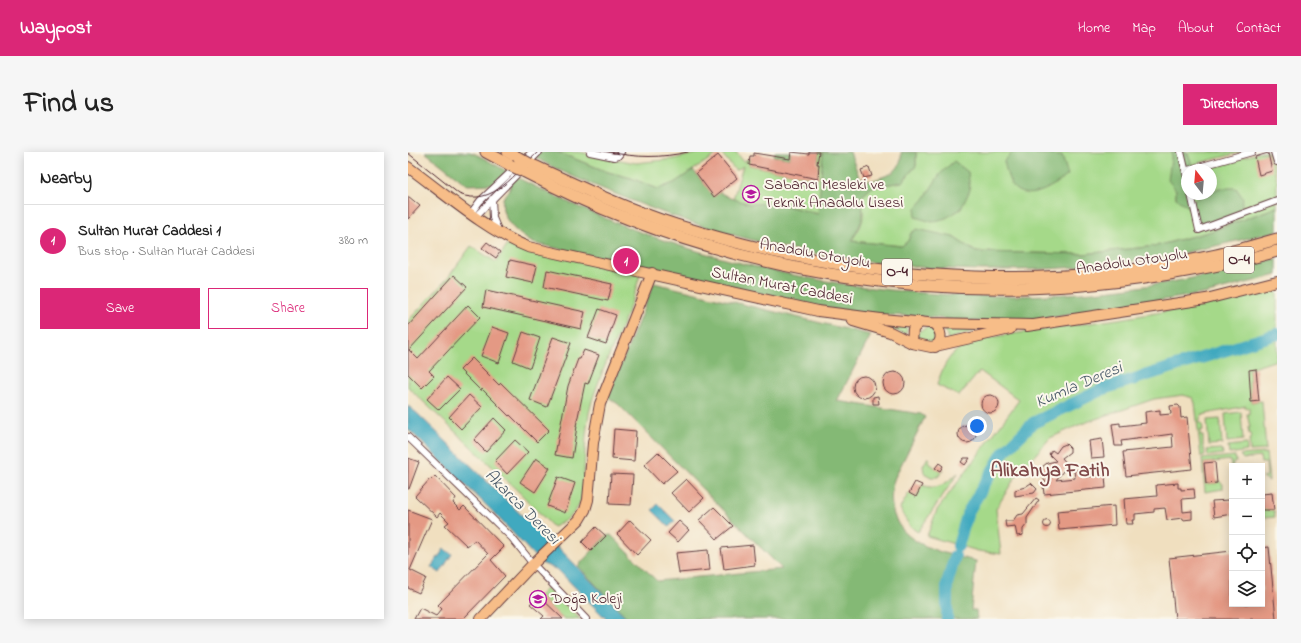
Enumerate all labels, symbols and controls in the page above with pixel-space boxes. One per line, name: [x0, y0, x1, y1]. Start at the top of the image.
text: Waypost: [20, 15, 92, 42]
text: Home: [1078, 18, 1110, 39]
text: Map: [1132, 18, 1156, 39]
text: About: [1178, 18, 1214, 39]
text: Contact: [1236, 18, 1281, 39]
text: Find us: [24, 84, 114, 125]
button: Directions: [1183, 84, 1277, 125]
north arrow: [1181, 164, 1217, 200]
text: Nearby: [40, 166, 92, 191]
place label: Sabancı Mesleki ve Teknik Anadolu Lisesi: [764, 173, 903, 215]
school or university icon: Sabancı Mesleki ve Teknik Anadolu Lisesi: [741, 184, 761, 204]
text: Sultan Murat Caddesi 1: [78, 220, 221, 242]
text: 1: [51, 231, 55, 250]
text: 380 m: [339, 231, 368, 250]
street label: Anadolu Otoyolu: [758, 232, 872, 276]
text: Bus stop · Sultan Murat Caddesi: [78, 242, 255, 261]
street label: Anadolu Otoyolu: [1075, 242, 1189, 282]
pin: 1: [613, 246, 639, 276]
road number: O-4: [1224, 247, 1254, 273]
road number: O-4: [882, 259, 912, 285]
street label: Sultan Murat Caddesi: [709, 261, 855, 311]
button: Save: [40, 288, 200, 329]
button: Share: [208, 288, 368, 329]
water label: Kumla Deresi: [1032, 355, 1128, 414]
your location: [967, 416, 987, 436]
district label: Alikahya Fatih: [991, 457, 1109, 487]
water label: Akarca Deresi: [478, 463, 567, 552]
map controls: [1229, 463, 1265, 607]
button: +: [1229, 463, 1265, 499]
button: −: [1229, 499, 1265, 535]
button: locate: [1229, 535, 1265, 571]
button: layers: [1229, 571, 1265, 607]
place label: Doğa Koleji: [550, 587, 623, 611]
school or university icon: Doğa Koleji: [528, 589, 548, 609]

